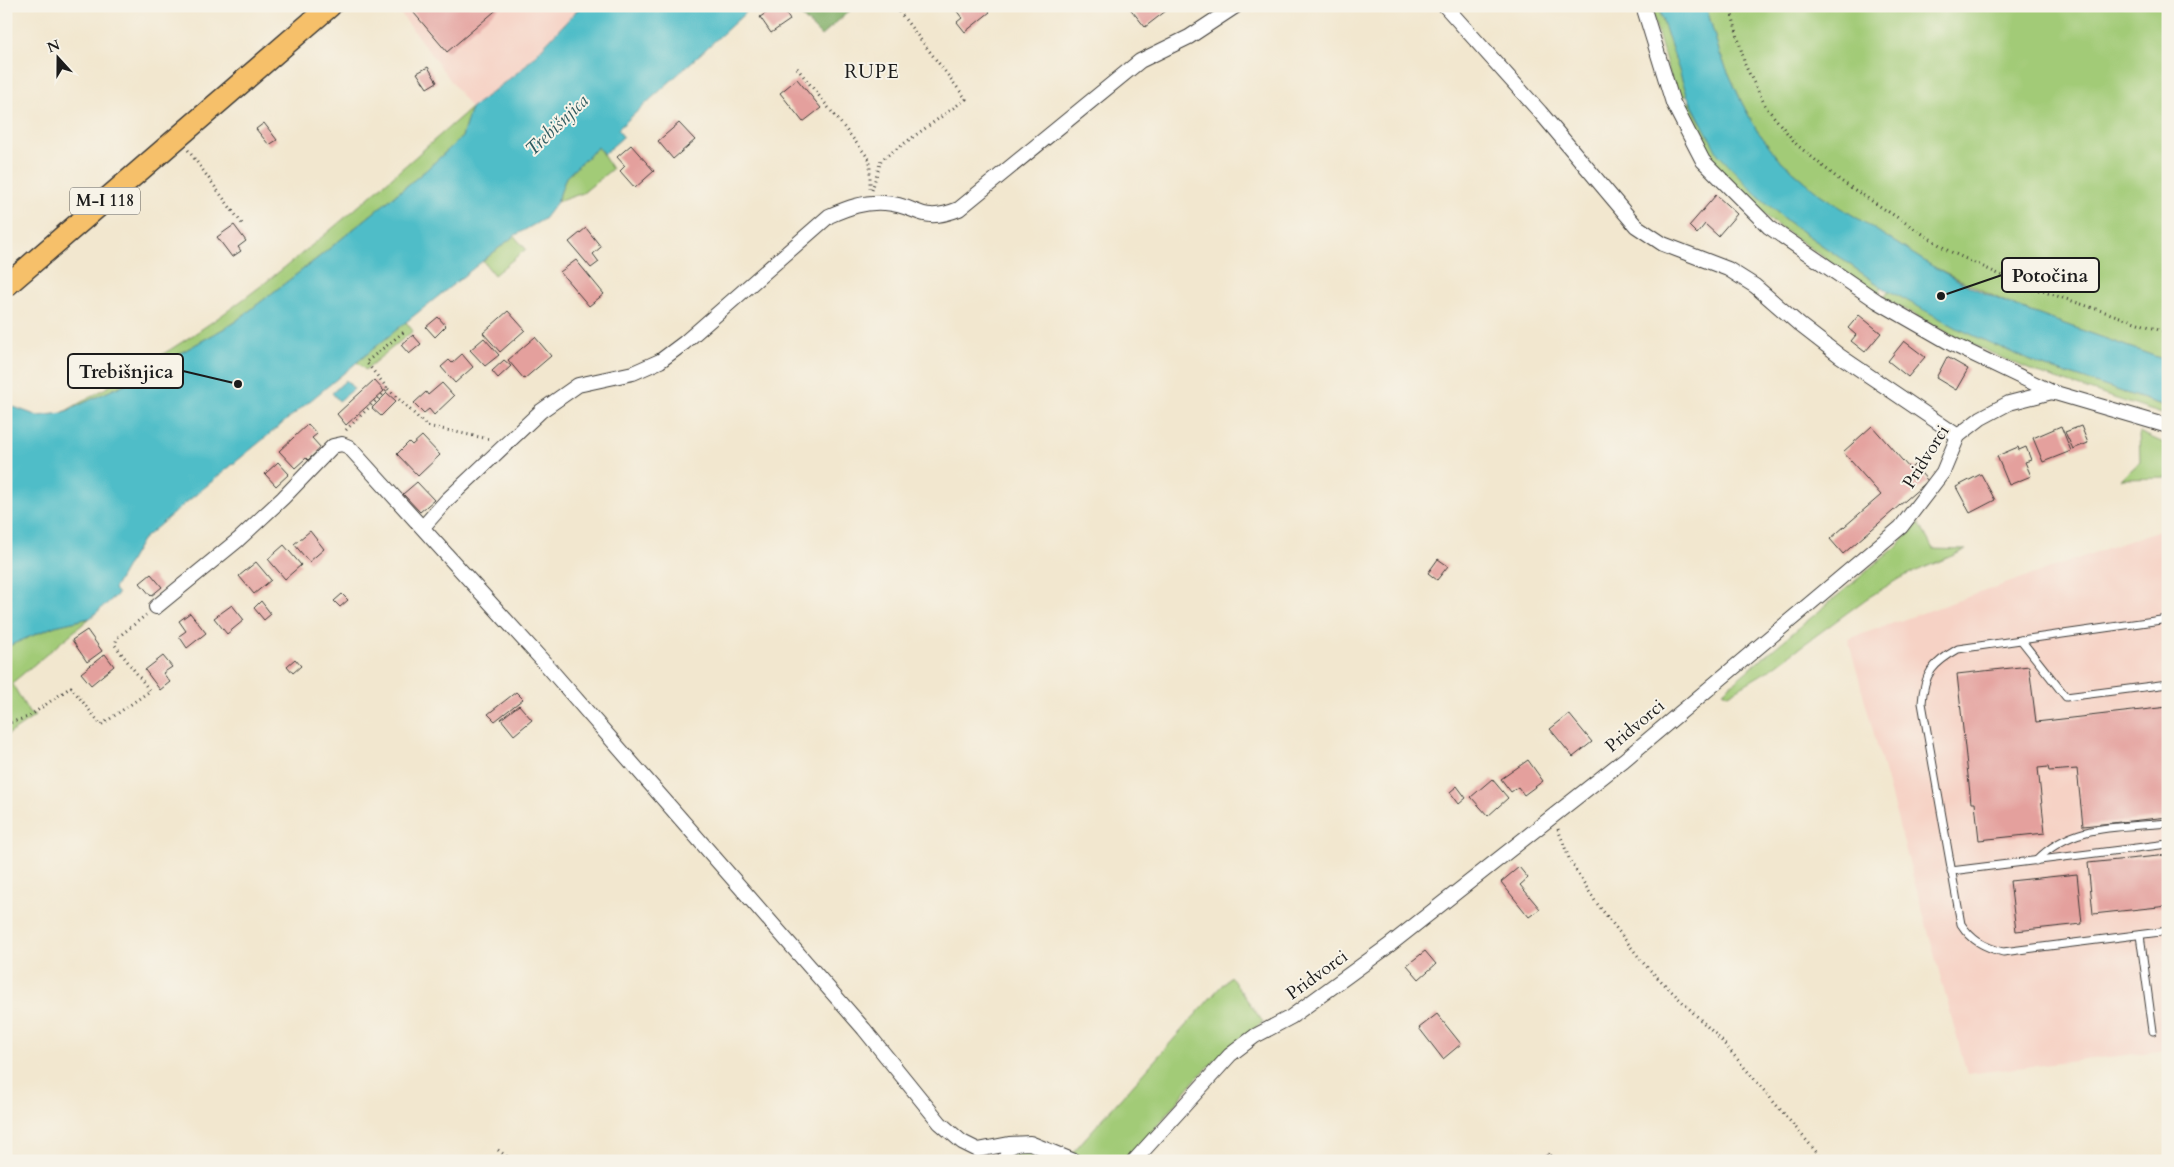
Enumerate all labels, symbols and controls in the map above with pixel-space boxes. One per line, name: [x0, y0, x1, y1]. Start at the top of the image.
north arrow: [32, 32, 82, 82]
text: N: [44, 35, 63, 57]
district label: RUPE: [844, 59, 900, 85]
water label: Trebišnjica: [520, 88, 595, 162]
road number: M-I 118: [70, 188, 140, 215]
callout: Potočina: [2002, 258, 2099, 292]
text: Potočina: [2012, 263, 2089, 289]
callout: Trebišnjica: [68, 354, 183, 388]
text: Trebišnjica: [79, 359, 174, 385]
street label: Pridvorci: [1897, 420, 1955, 494]
street label: Pridvorci: [1600, 694, 1670, 758]
street label: Pridvorci: [1281, 944, 1353, 1006]

